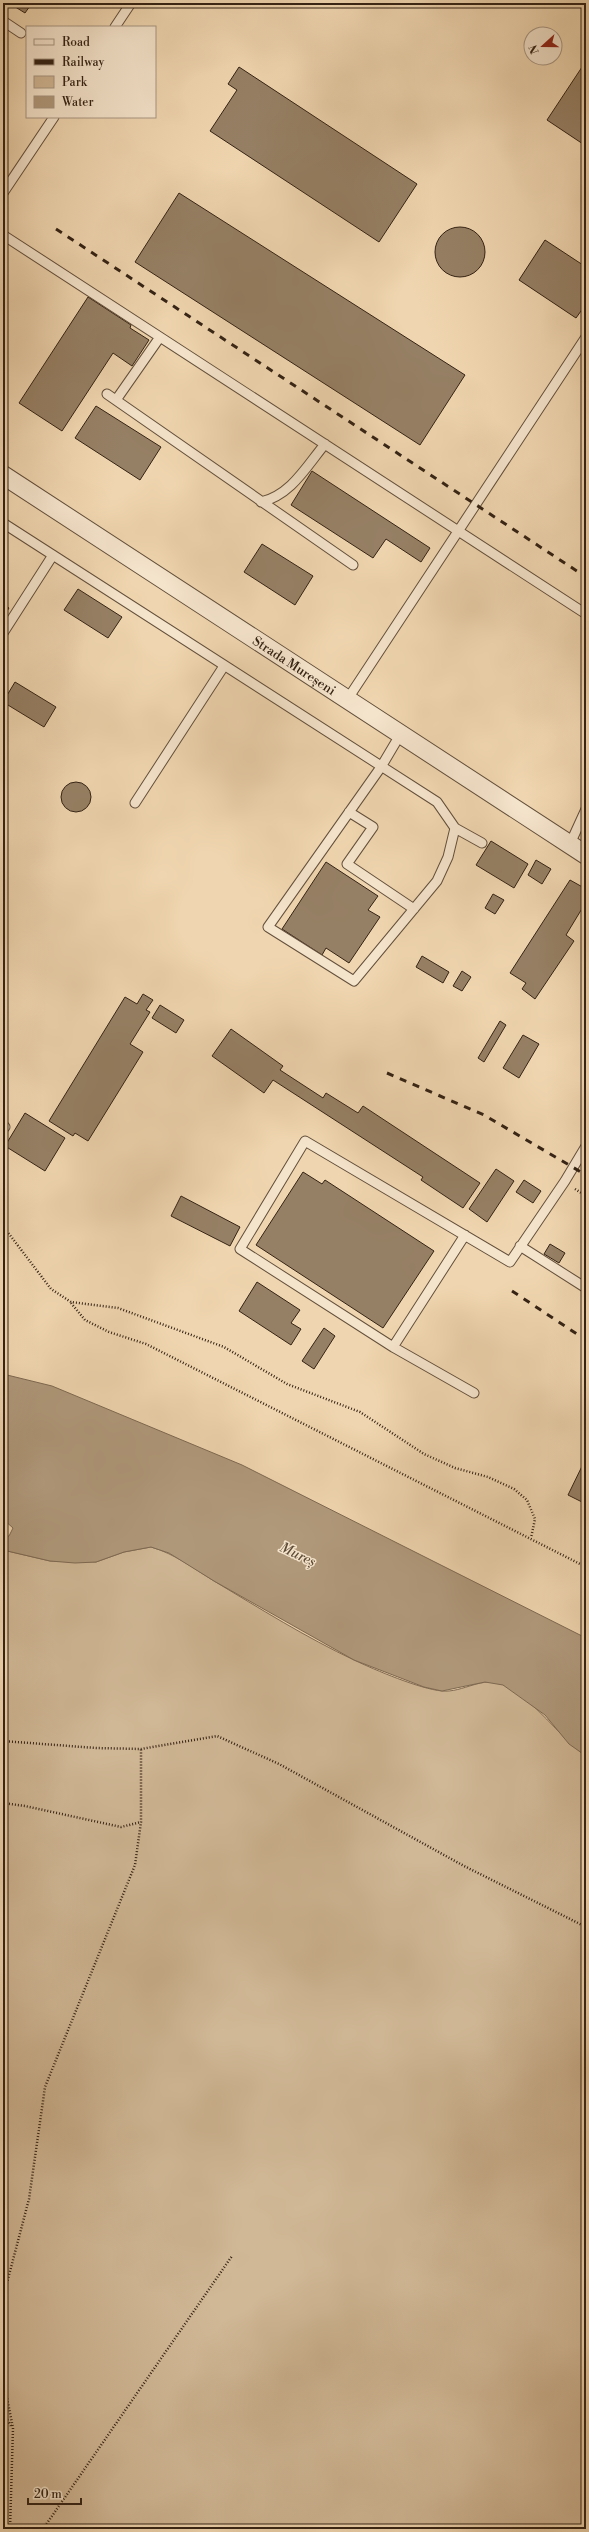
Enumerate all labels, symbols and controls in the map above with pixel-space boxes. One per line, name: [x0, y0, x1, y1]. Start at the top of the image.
legend: [26, 26, 156, 118]
north arrow: [523, 26, 563, 66]
text: Road: [62, 35, 90, 50]
text: N: [526, 42, 543, 56]
text: Railway: [62, 55, 104, 70]
text: Park: [62, 75, 88, 90]
text: Water: [61, 95, 94, 110]
street label: Strada Mureșeni: [249, 633, 339, 699]
water label: Mureș: [277, 1539, 318, 1571]
scale bar: [28, 2480, 81, 2506]
text: 20 m: [34, 2487, 62, 2502]

